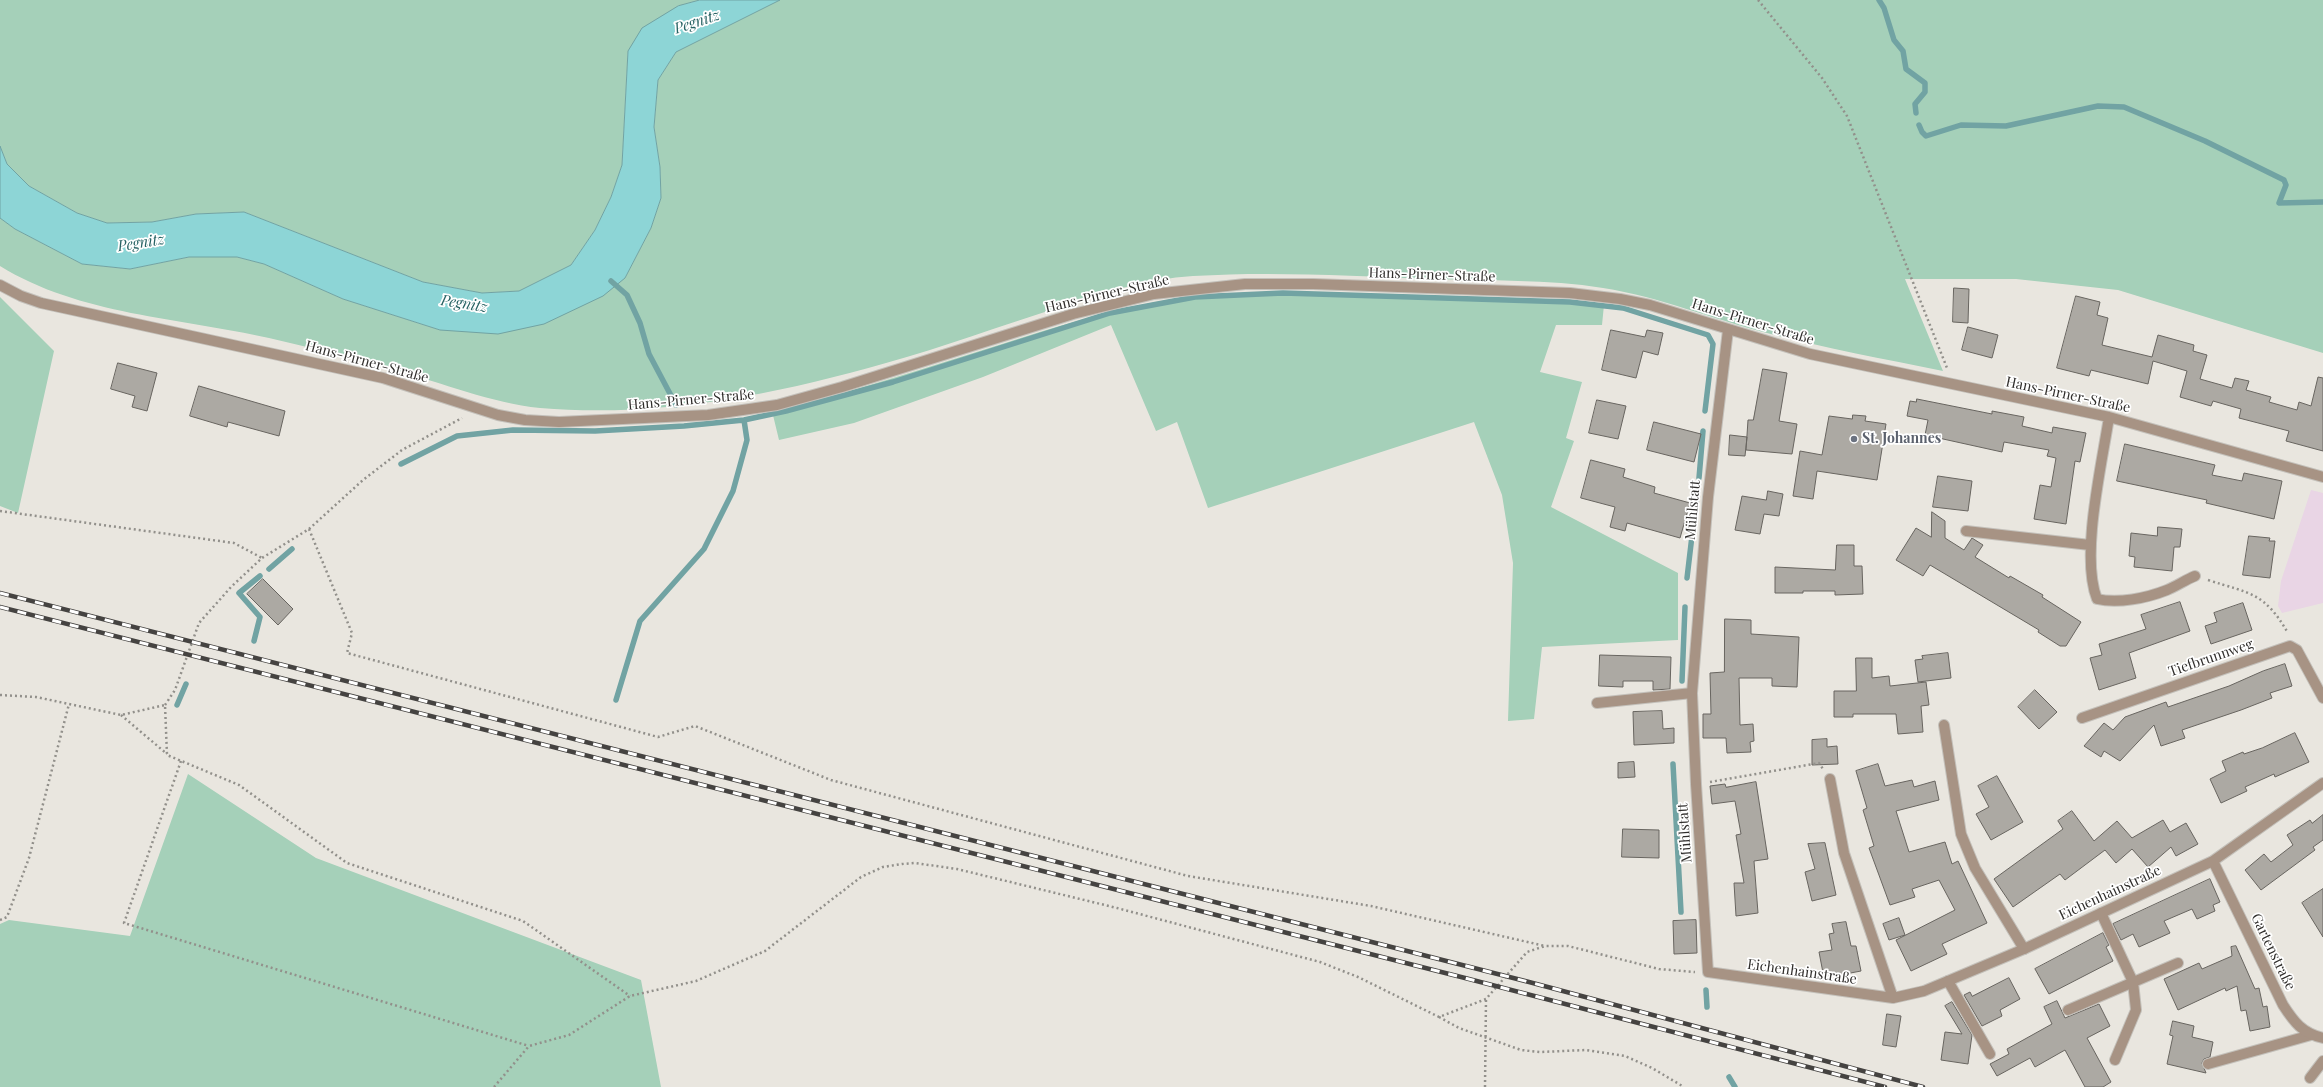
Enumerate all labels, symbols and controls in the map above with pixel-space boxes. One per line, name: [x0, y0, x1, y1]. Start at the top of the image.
water label: Pegnitz: [672, 6, 722, 38]
water label: Pegnitz: [116, 230, 166, 256]
street label: Hans-Pirner-Straße: [1368, 264, 1496, 286]
street label: Hans-Pirner-Straße: [1043, 272, 1171, 316]
water label: Pegnitz: [439, 291, 489, 317]
street label: Hans-Pirner-Straße: [1690, 295, 1816, 349]
street label: Hans-Pirner-Straße: [304, 337, 430, 387]
street label: Hans-Pirner-Straße: [2004, 374, 2132, 416]
street label: Hans-Pirner-Straße: [627, 386, 755, 414]
place label: St. Johannes: [1862, 431, 1941, 447]
marker: St. Johannes: [1849, 434, 1859, 444]
street label: Mühlstatt: [1682, 479, 1704, 541]
street label: Tiefbrunnweg: [2166, 636, 2256, 680]
street label: Mühlstatt: [1675, 803, 1695, 863]
street label: Eichenhainstraße: [2056, 862, 2164, 924]
street label: Gartenstraße: [2247, 911, 2299, 993]
street label: Eichenhainstraße: [1746, 956, 1858, 988]

